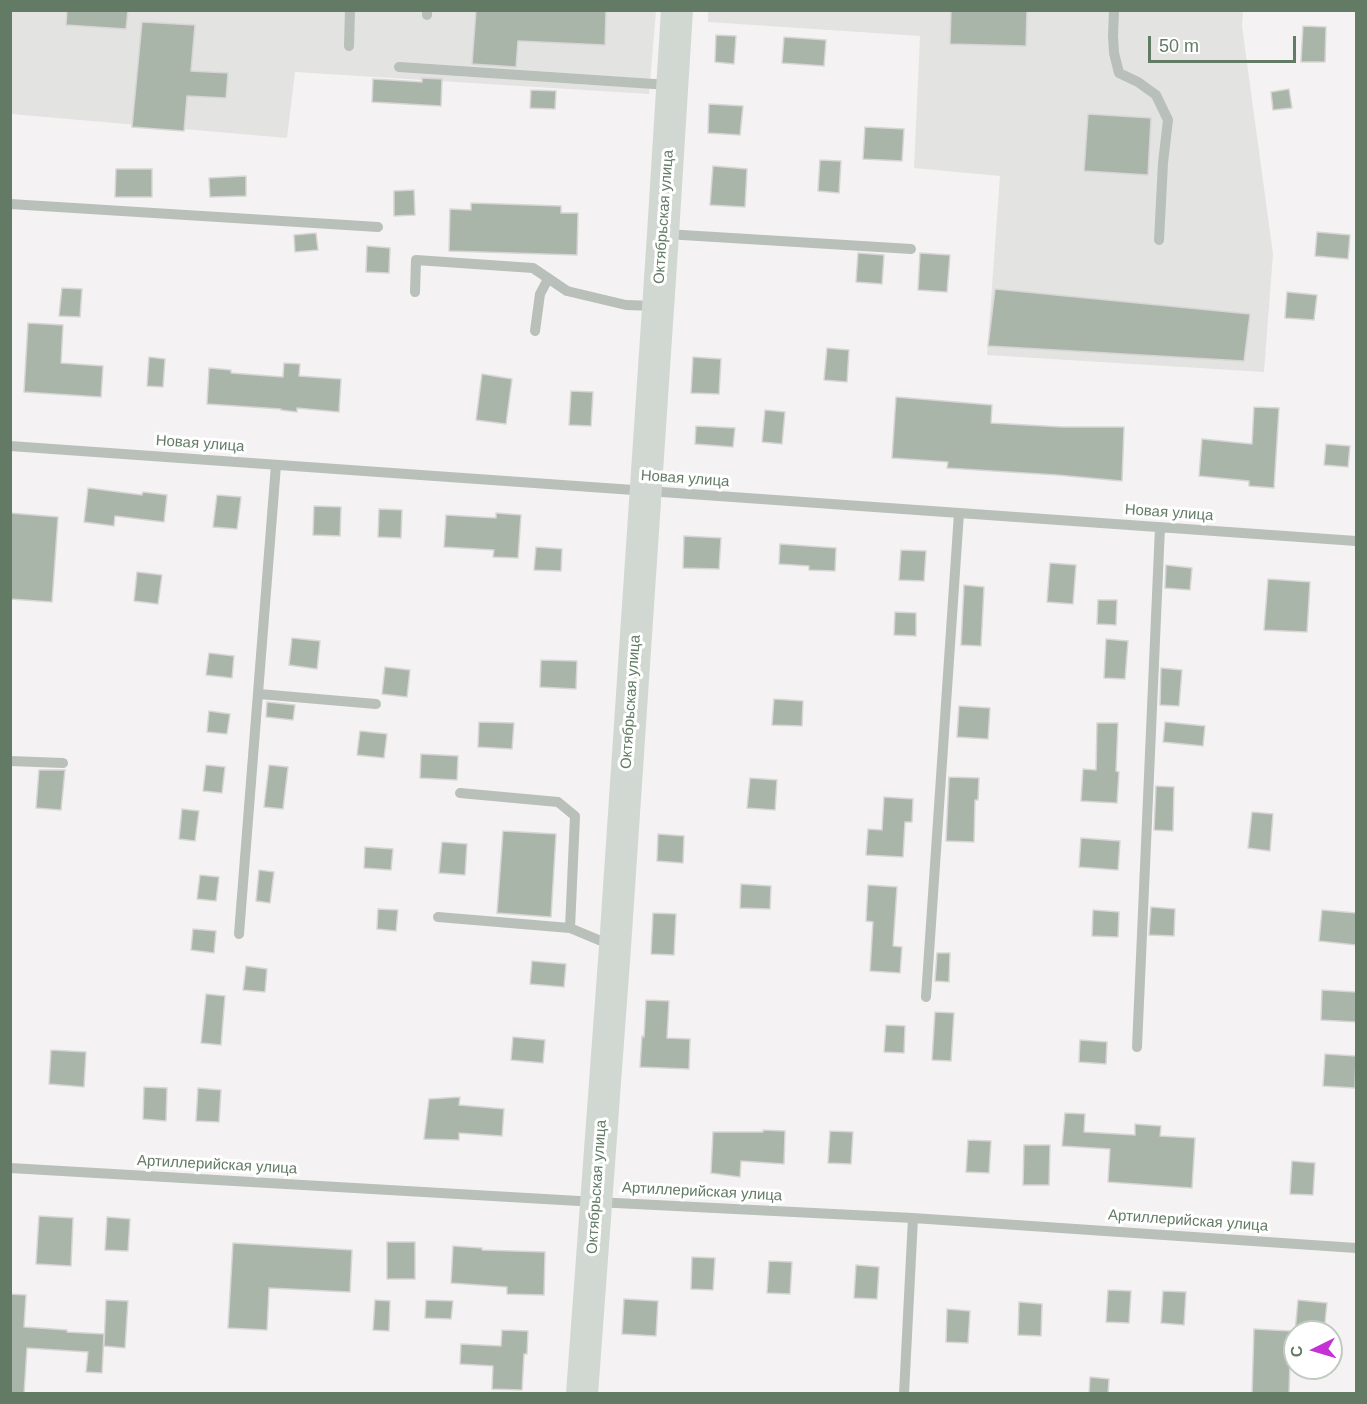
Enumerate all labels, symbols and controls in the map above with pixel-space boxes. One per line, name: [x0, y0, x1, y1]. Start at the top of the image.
scale bar: [1151, 24, 1300, 62]
text: 50 m: [1159, 36, 1199, 56]
street label: Октябрьская улица: [650, 149, 678, 285]
street label: Новая улица: [155, 432, 245, 456]
street label: Новая улица: [640, 467, 730, 491]
street label: Новая улица: [1124, 501, 1214, 525]
street label: Октябрьская улица: [617, 634, 645, 770]
street label: Октябрьская улица: [583, 1119, 611, 1255]
street label: Артиллерийская улица: [136, 1152, 298, 1178]
street label: Артиллерийская улица: [621, 1179, 783, 1205]
street label: Артиллерийская улица: [1107, 1206, 1269, 1236]
north arrow: [1283, 1320, 1343, 1380]
text: С: [1288, 1345, 1306, 1358]

